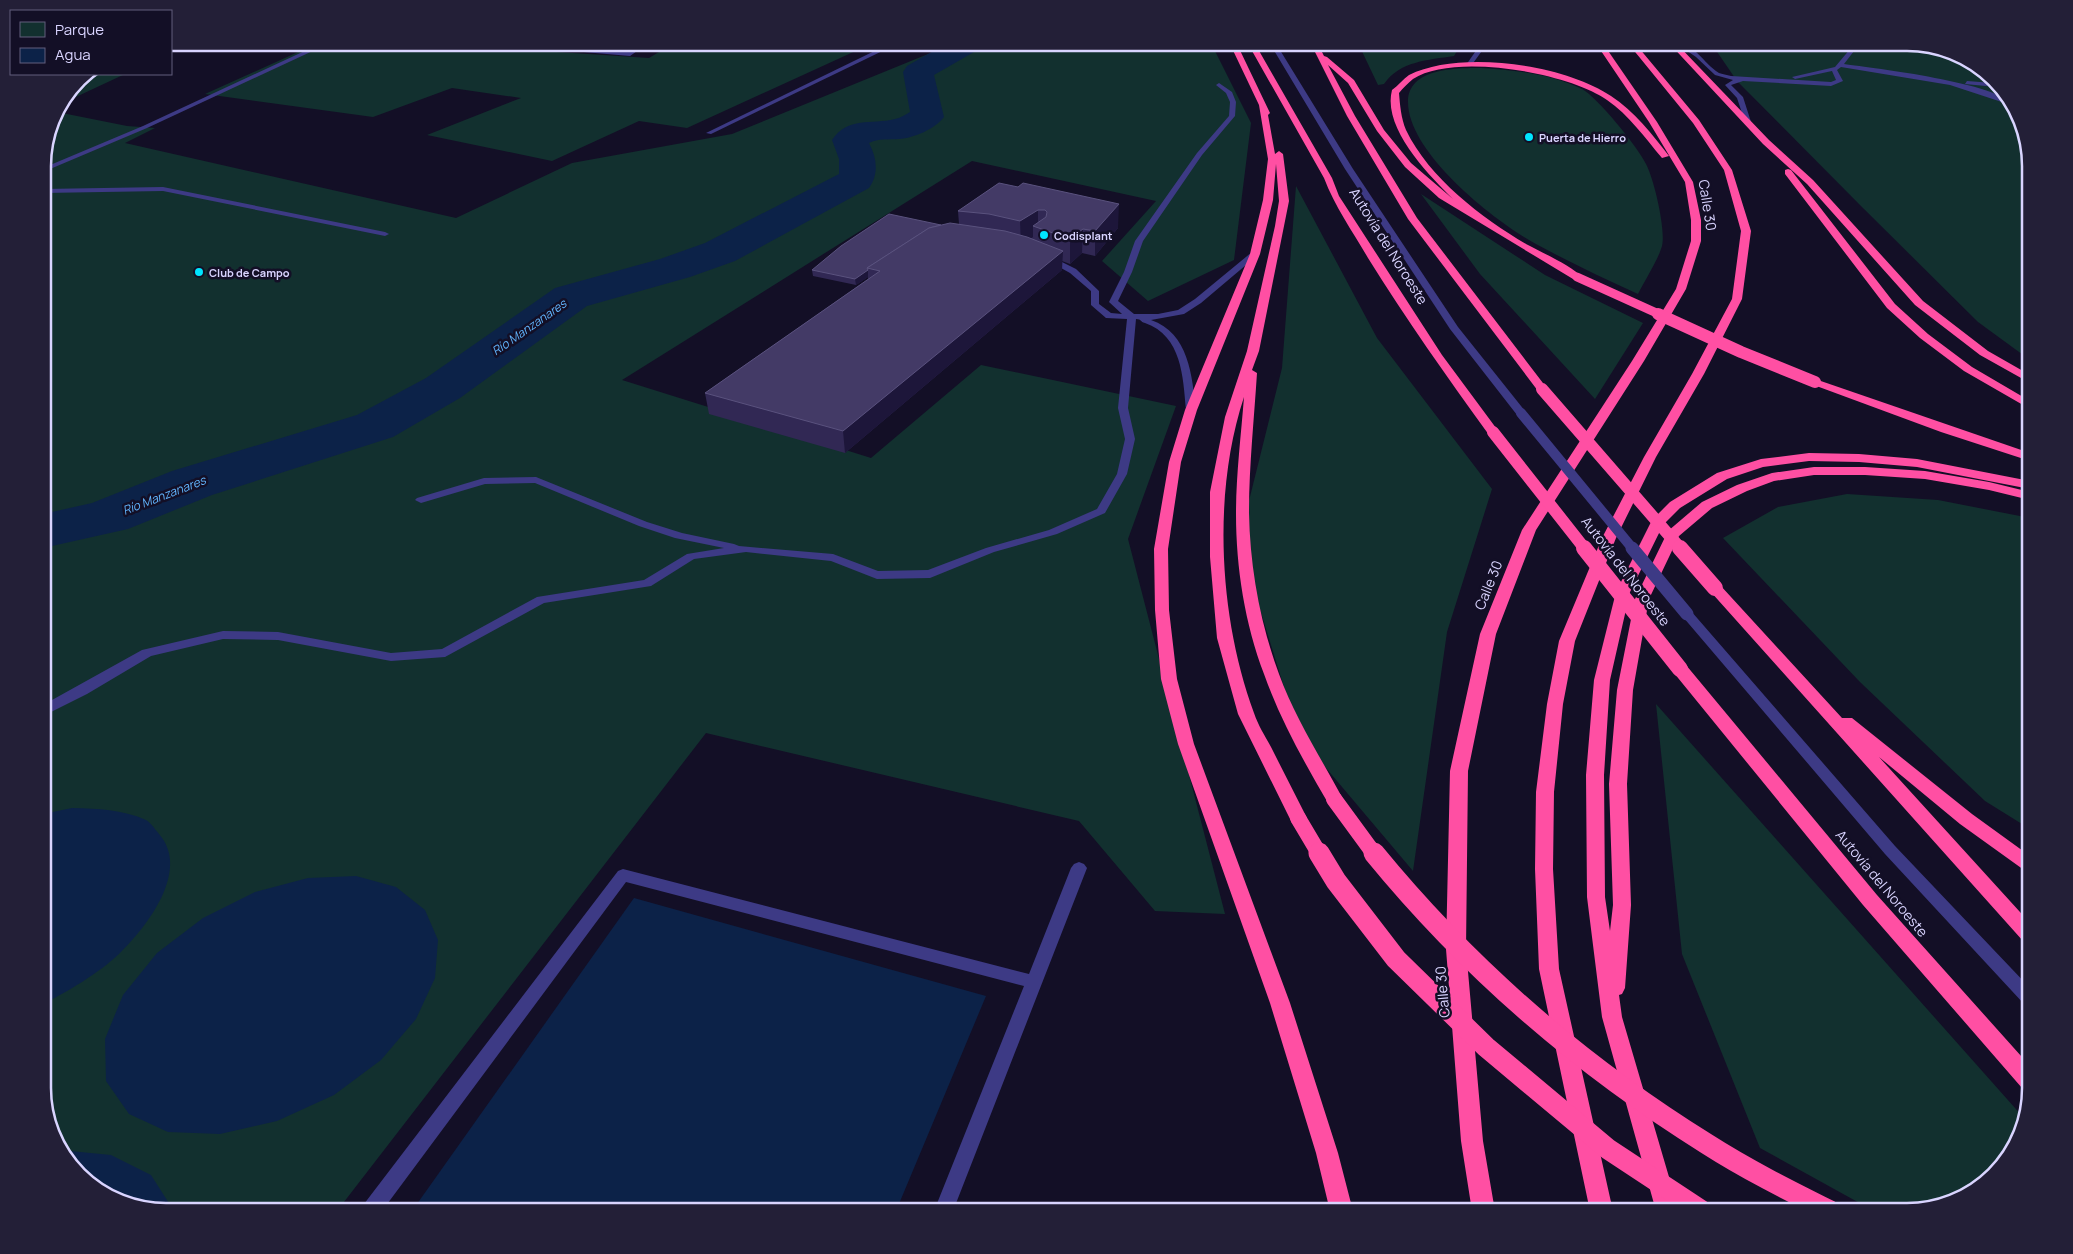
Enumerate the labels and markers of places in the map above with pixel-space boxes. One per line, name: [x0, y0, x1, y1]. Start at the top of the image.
place label: Puerta de Hierro: [1539, 130, 1626, 145]
marker: Puerta de Hierro: [1523, 131, 1535, 143]
place label: Codisplant: [1054, 228, 1113, 243]
marker: Codisplant: [1038, 229, 1050, 241]
place label: Club de Campo: [209, 265, 290, 280]
marker: Club de Campo: [193, 266, 205, 278]

